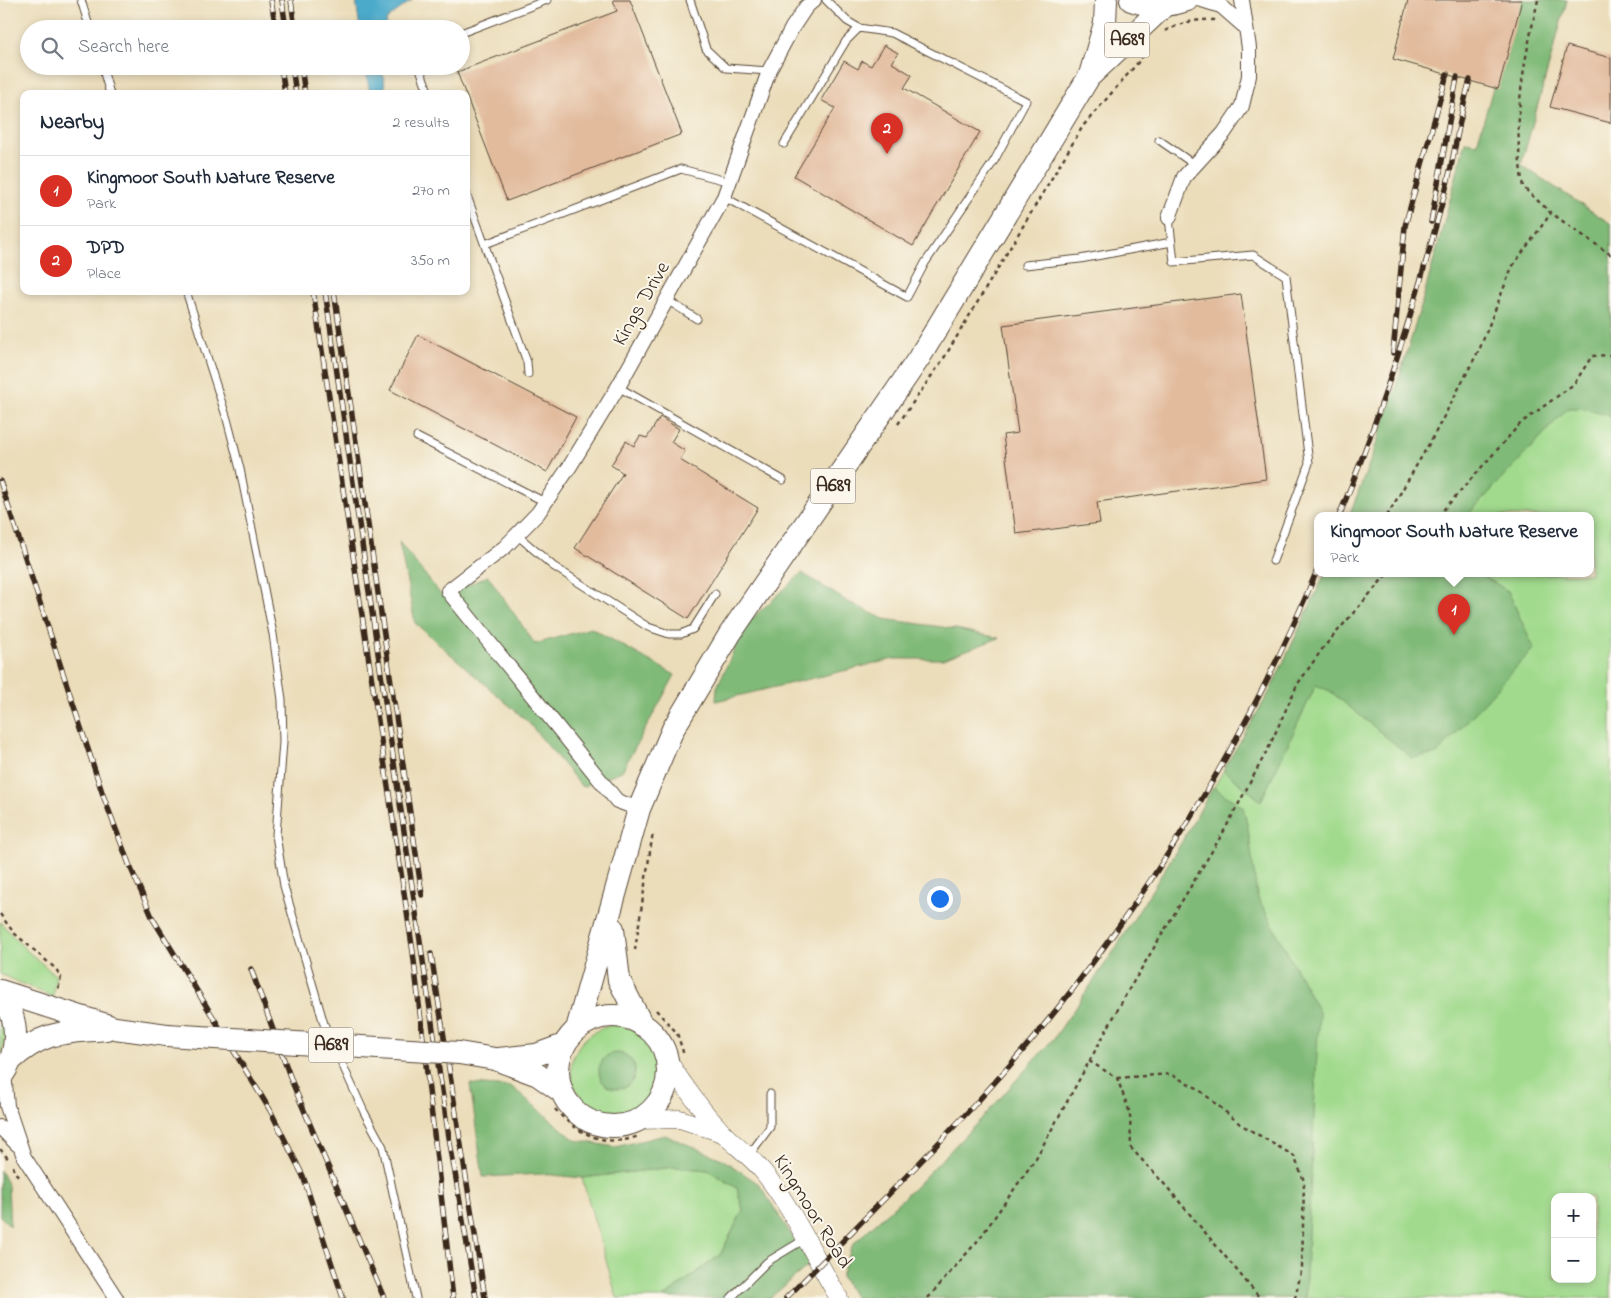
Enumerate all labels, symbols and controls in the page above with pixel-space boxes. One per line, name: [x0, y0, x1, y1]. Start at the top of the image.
search box: [20, 20, 470, 75]
road number: A689: [1104, 22, 1150, 58]
icon: search: [38, 34, 66, 62]
text: Search here: [78, 34, 169, 61]
text: Nearby: [40, 108, 104, 138]
text: 2 results: [392, 111, 450, 135]
pin: 2: [871, 113, 903, 154]
text: Kingmoor South Nature Reserve: [87, 165, 335, 192]
text: 1: [53, 179, 59, 203]
text: 270 m: [412, 179, 450, 203]
text: Park: [87, 192, 116, 216]
text: DPD: [87, 235, 125, 262]
text: 2: [52, 249, 60, 273]
text: 350 m: [411, 249, 450, 273]
street label: Kings Drive: [606, 255, 680, 353]
text: Place: [87, 262, 121, 286]
road number: A689: [810, 468, 856, 504]
popup: [1314, 512, 1594, 577]
text: Kingmoor South Nature Reserve: [1330, 519, 1578, 546]
text: Park: [1330, 546, 1359, 570]
pin: 1: [1438, 594, 1470, 635]
your location: [927, 886, 953, 912]
road number: A689: [308, 1028, 354, 1062]
street label: Kingmoor Road: [763, 1149, 859, 1276]
map controls: [1551, 1193, 1596, 1283]
button: +: [1551, 1193, 1596, 1238]
button: −: [1551, 1238, 1596, 1283]

